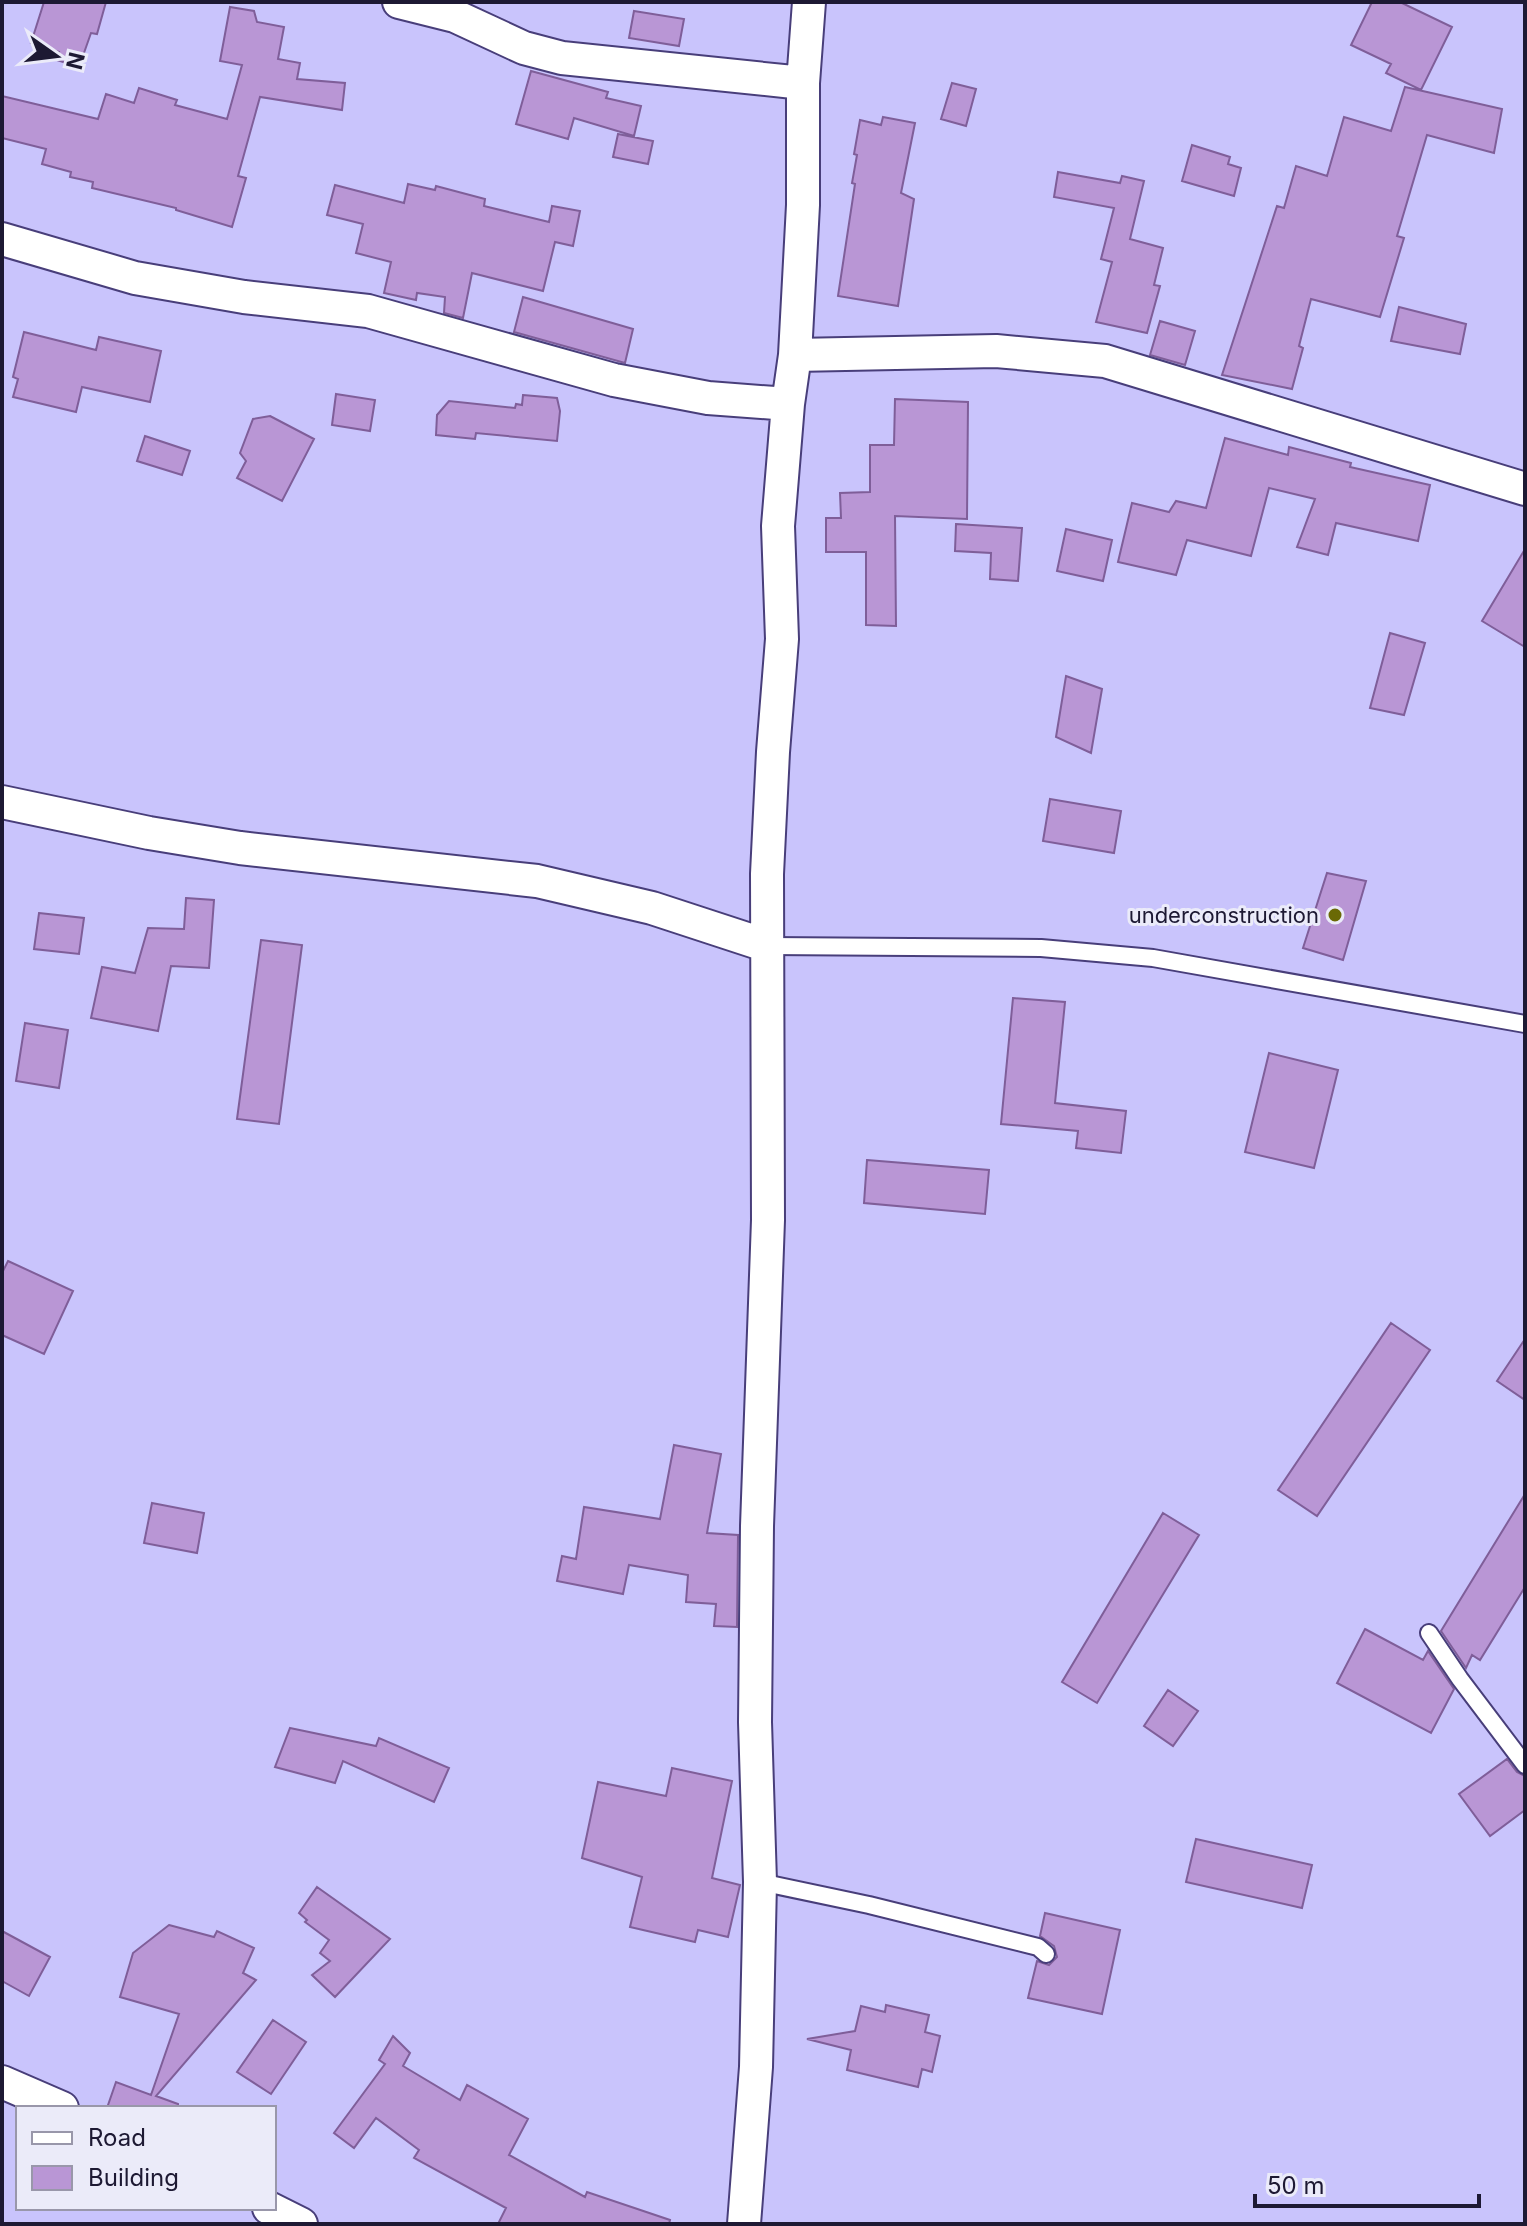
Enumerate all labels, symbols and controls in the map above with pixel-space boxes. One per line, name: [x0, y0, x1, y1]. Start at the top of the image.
north arrow: [16, 16, 96, 96]
text: N: [61, 50, 90, 72]
place label: underconstruction: [1129, 902, 1319, 928]
marker: underconstruction: [1326, 906, 1344, 924]
legend: [16, 2106, 276, 2210]
text: Road: [88, 2123, 146, 2152]
scale bar: [1255, 2158, 1479, 2208]
text: Building: [88, 2163, 179, 2192]
text: 50 m: [1267, 2171, 1325, 2200]

